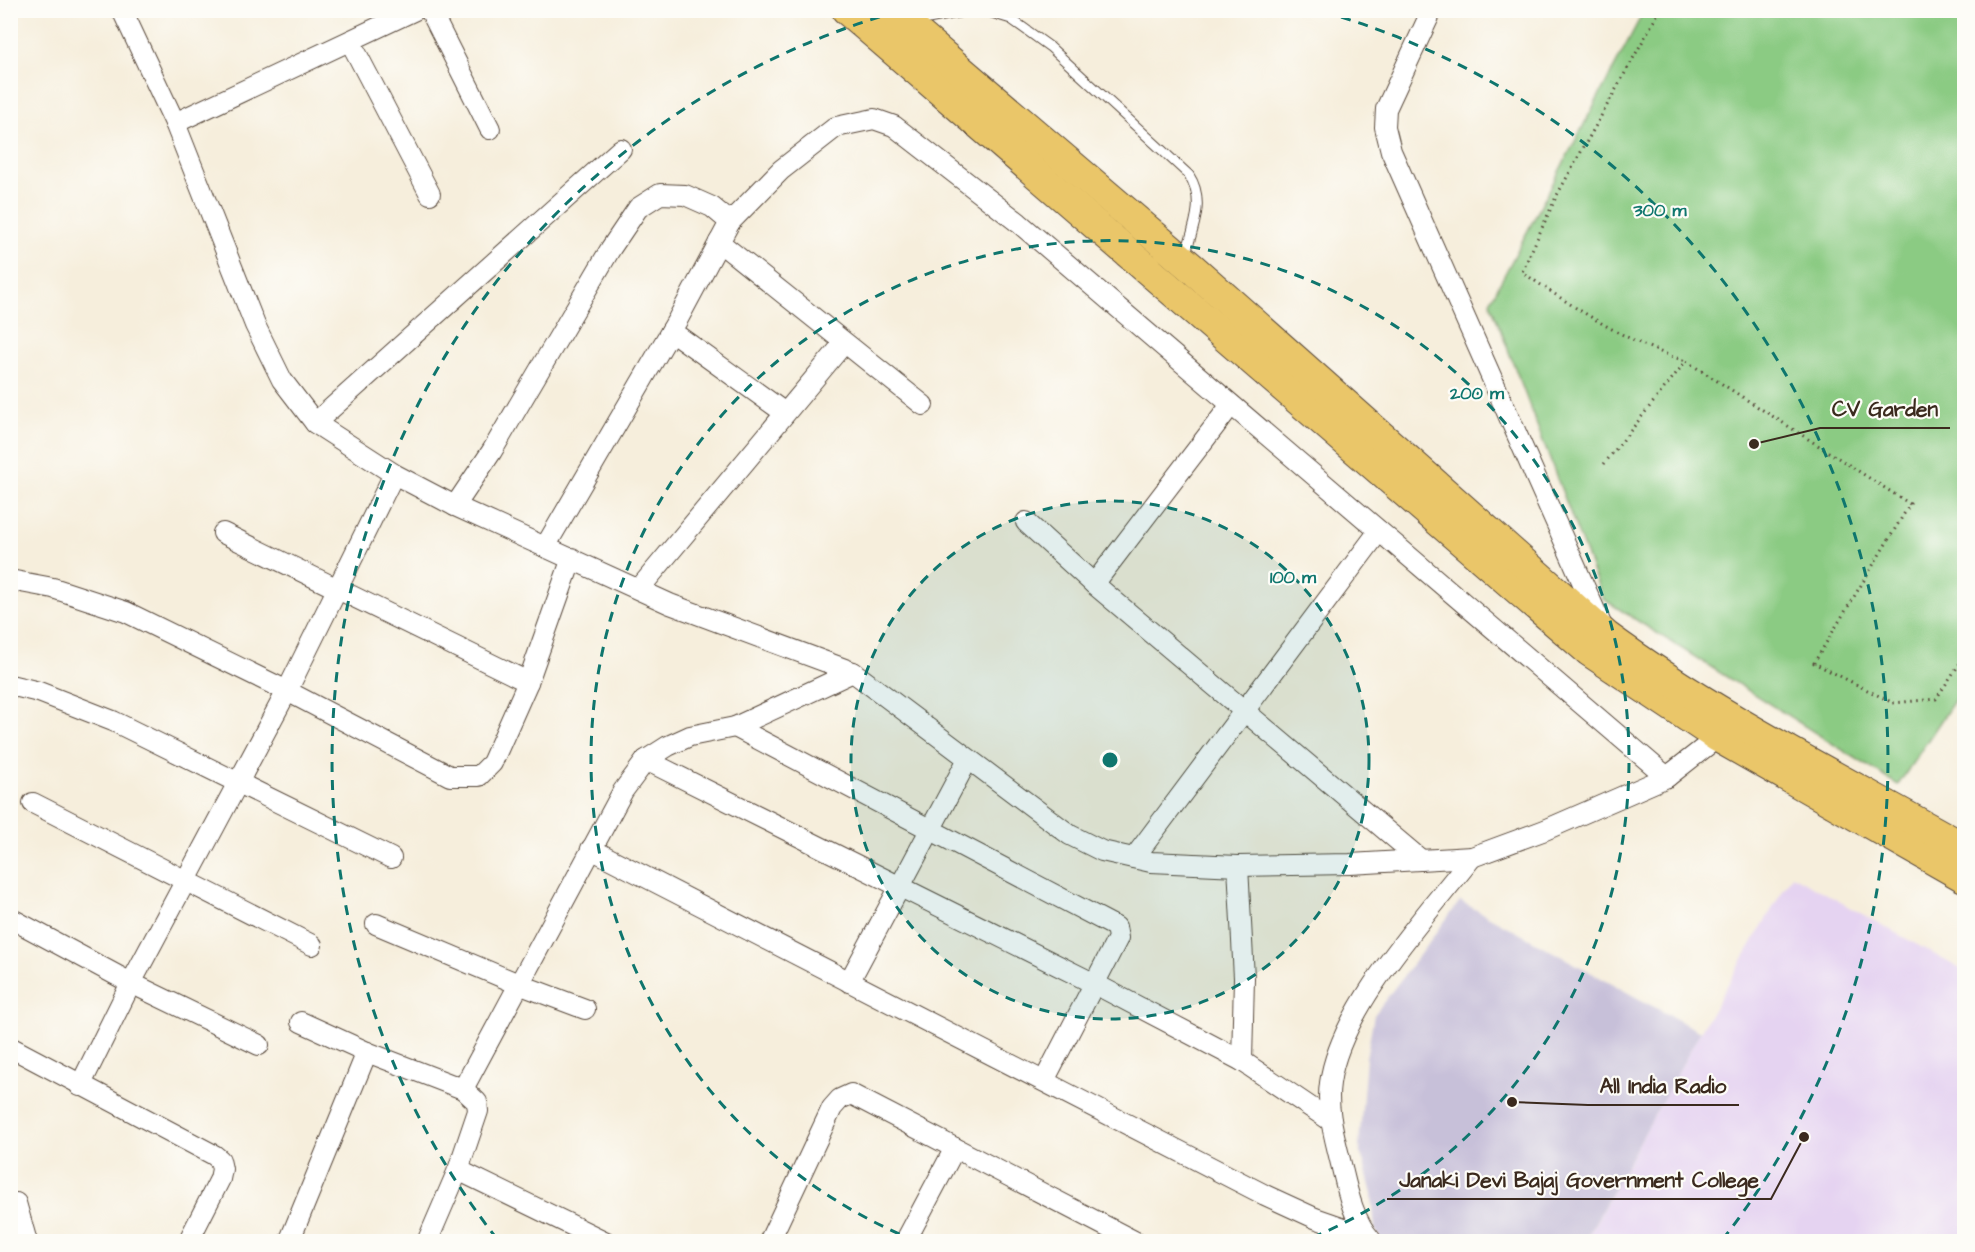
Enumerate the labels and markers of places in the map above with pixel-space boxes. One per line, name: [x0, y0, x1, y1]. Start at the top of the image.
callout: CV Garden: [1820, 389, 1950, 428]
centre of rings: [1100, 750, 1120, 770]
callout: All India Radio: [1588, 1066, 1739, 1105]
callout: Janaki Devi Bajaj Government College: [1387, 1160, 1771, 1199]

